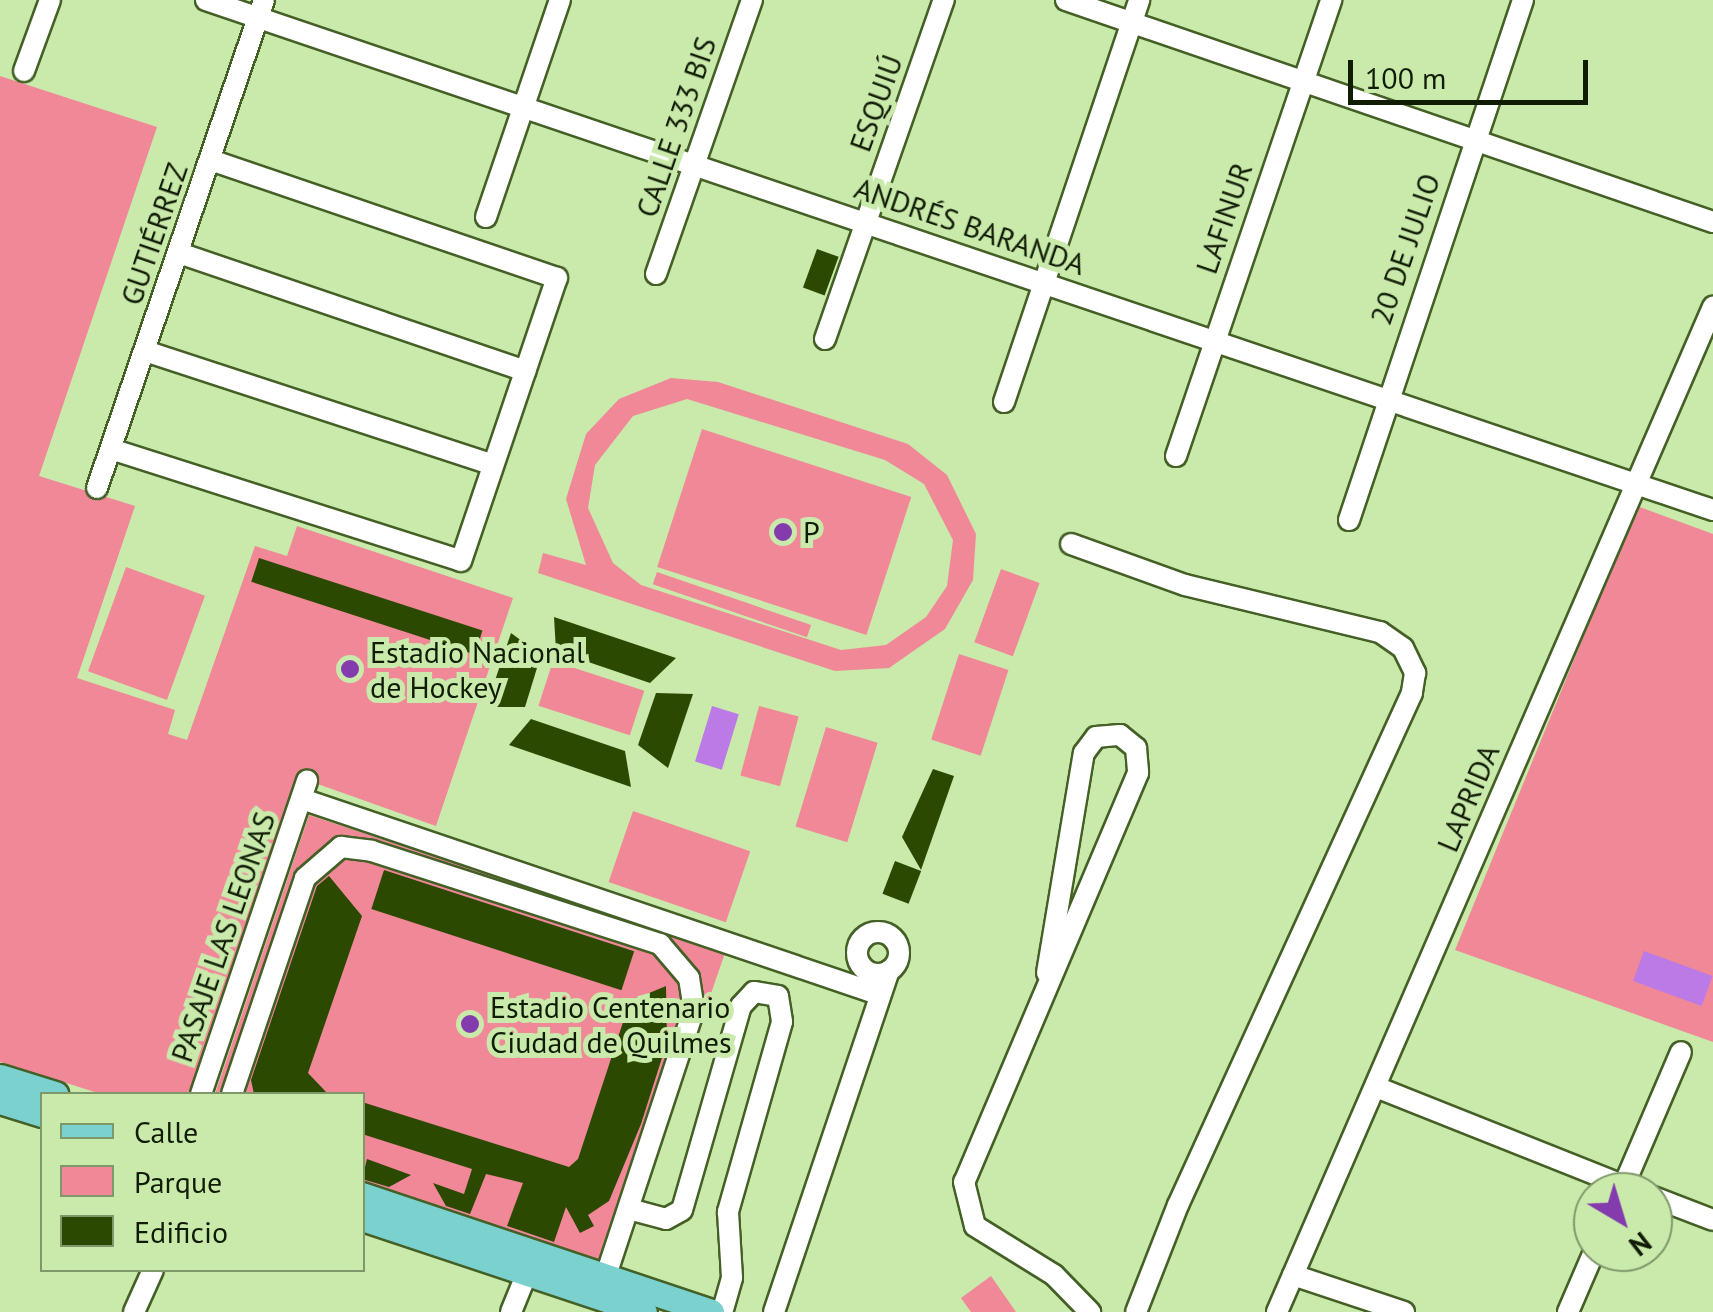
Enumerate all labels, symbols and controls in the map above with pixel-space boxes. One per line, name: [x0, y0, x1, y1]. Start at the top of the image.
street label: CALLE 333 BIS: [628, 32, 724, 222]
scale bar: [1353, 40, 1593, 102]
street label: ESQUIÚ: [842, 50, 910, 156]
text: 100 m: [1365, 58, 1446, 97]
street label: GUTIÉRREZ: [113, 158, 195, 310]
street label: LAFINUR: [1188, 158, 1260, 278]
street label: 20 DE JULIO: [1362, 169, 1448, 329]
street label: ANDRÉS BARANDA: [850, 170, 1090, 282]
place label: P: [803, 514, 820, 550]
marker: P: [772, 521, 794, 543]
place label: Estadio Nacional de Hockey: [370, 634, 585, 704]
marker: Estadio Nacional de Hockey: [339, 658, 361, 680]
street label: LAPRIDA: [1429, 739, 1507, 857]
street label: PASAJE LAS LEONAS: [163, 807, 283, 1067]
place label: Estadio Centenario Ciudad de Quilmes: [490, 989, 732, 1060]
marker: Estadio Centenario Ciudad de Quilmes: [459, 1013, 481, 1035]
legend: [40, 1092, 365, 1272]
text: Calle: [134, 1112, 198, 1151]
text: Parque: [134, 1162, 222, 1201]
north arrow: [1573, 1172, 1673, 1272]
text: Edificio: [134, 1212, 228, 1251]
text: N: [1622, 1224, 1659, 1265]

